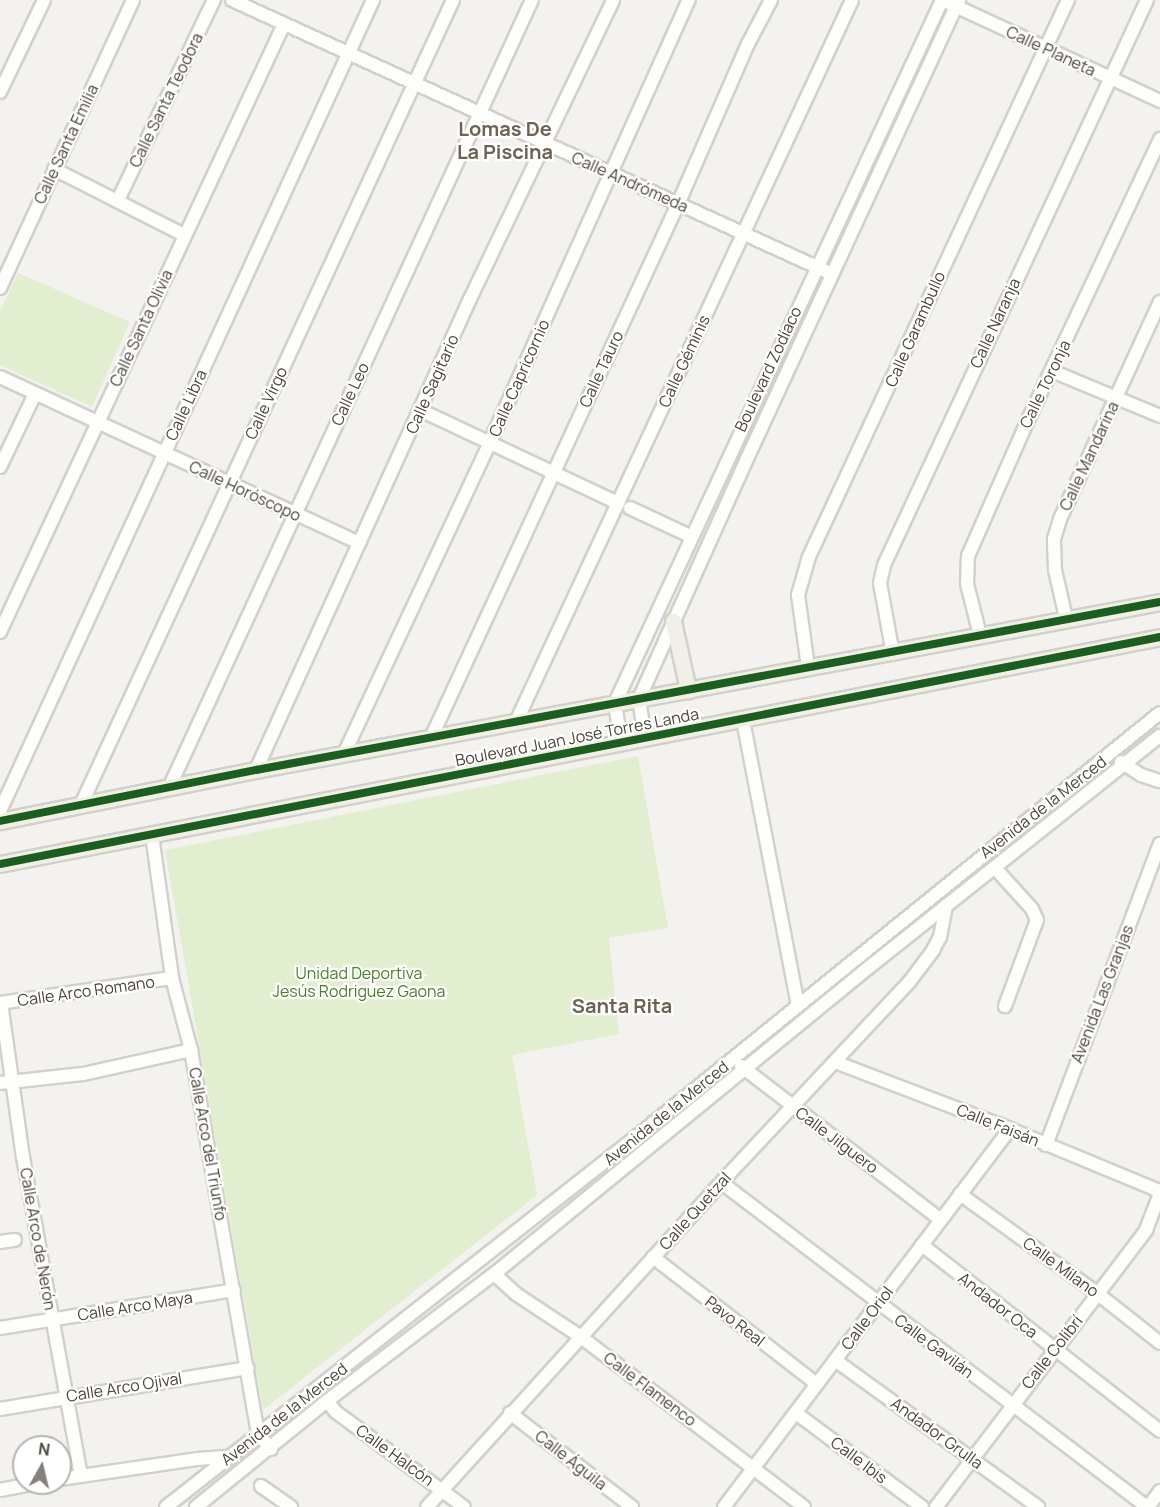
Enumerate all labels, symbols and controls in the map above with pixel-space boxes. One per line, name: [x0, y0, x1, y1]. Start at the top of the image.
street label: Calle Planeta: [1003, 22, 1099, 80]
street label: Calle Santa Teodora: [125, 30, 207, 170]
street label: Calle Santa Emilia: [30, 81, 102, 207]
district label: Lomas De La Piscina: [457, 116, 553, 163]
street label: Calle Andrómeda: [569, 148, 691, 216]
street label: Calle Santa Olivia: [105, 266, 177, 390]
street label: Calle Garambullo: [881, 268, 949, 390]
street label: Calle Naranja: [966, 275, 1024, 371]
street label: Boulevard Zodíaco: [731, 303, 805, 435]
street label: Calle Géminis: [654, 312, 714, 410]
street label: Calle Capricornio: [485, 316, 553, 440]
street label: Calle Tauro: [575, 328, 627, 410]
street label: Calle Sagitario: [402, 331, 462, 437]
street label: Calle Toronja: [1015, 337, 1075, 431]
street label: Calle Leo: [327, 359, 373, 429]
street label: Calle Virgo: [241, 364, 291, 442]
street label: Calle Libra: [161, 366, 211, 444]
street label: Calle Mandarina: [1055, 398, 1123, 514]
street label: Calle Horóscopo: [186, 457, 304, 525]
street label: Boulevard Juan José Torres Landa: [454, 704, 700, 770]
street label: Avenida de la Merced: [976, 752, 1110, 862]
street label: Avenida Las Granjas: [1067, 922, 1137, 1066]
park label: Unidad Deportiva Jesús Rodriguez Gaona: [273, 963, 445, 1001]
street label: Calle Arco Romano: [16, 972, 156, 1010]
district label: Santa Rita: [572, 993, 672, 1017]
street label: Avenida de la Merced: [600, 1057, 732, 1169]
street label: Calle Arco del Triunfo: [185, 1066, 231, 1222]
street label: Calle Faisán: [954, 1100, 1042, 1150]
street label: Calle Jilguero: [792, 1103, 882, 1177]
street label: Calle Arco de Nerón: [16, 1166, 60, 1312]
street label: Calle Quetzal: [655, 1168, 735, 1254]
street label: Calle Milano: [1019, 1233, 1103, 1301]
street label: Andador Oca: [955, 1268, 1041, 1342]
street label: Calle Oriol: [837, 1282, 897, 1354]
street label: Calle Arco Maya: [76, 1287, 194, 1325]
street label: Pavo Real: [701, 1292, 769, 1350]
street label: Calle Gavilán: [891, 1310, 977, 1382]
street label: Calle Colibrí: [1017, 1312, 1087, 1392]
street label: Calle Flamenco: [600, 1348, 700, 1430]
street label: Avenida de la Merced: [217, 1359, 351, 1469]
street label: Calle Arco Ojival: [65, 1368, 183, 1406]
street label: Andador Grulla: [887, 1393, 987, 1473]
street label: Calle Halcón: [352, 1420, 438, 1490]
street label: Calle Águila: [531, 1426, 611, 1494]
street label: Calle Ibis: [827, 1433, 891, 1487]
north arrow: [12, 1435, 72, 1495]
text: N: [37, 1437, 51, 1461]

